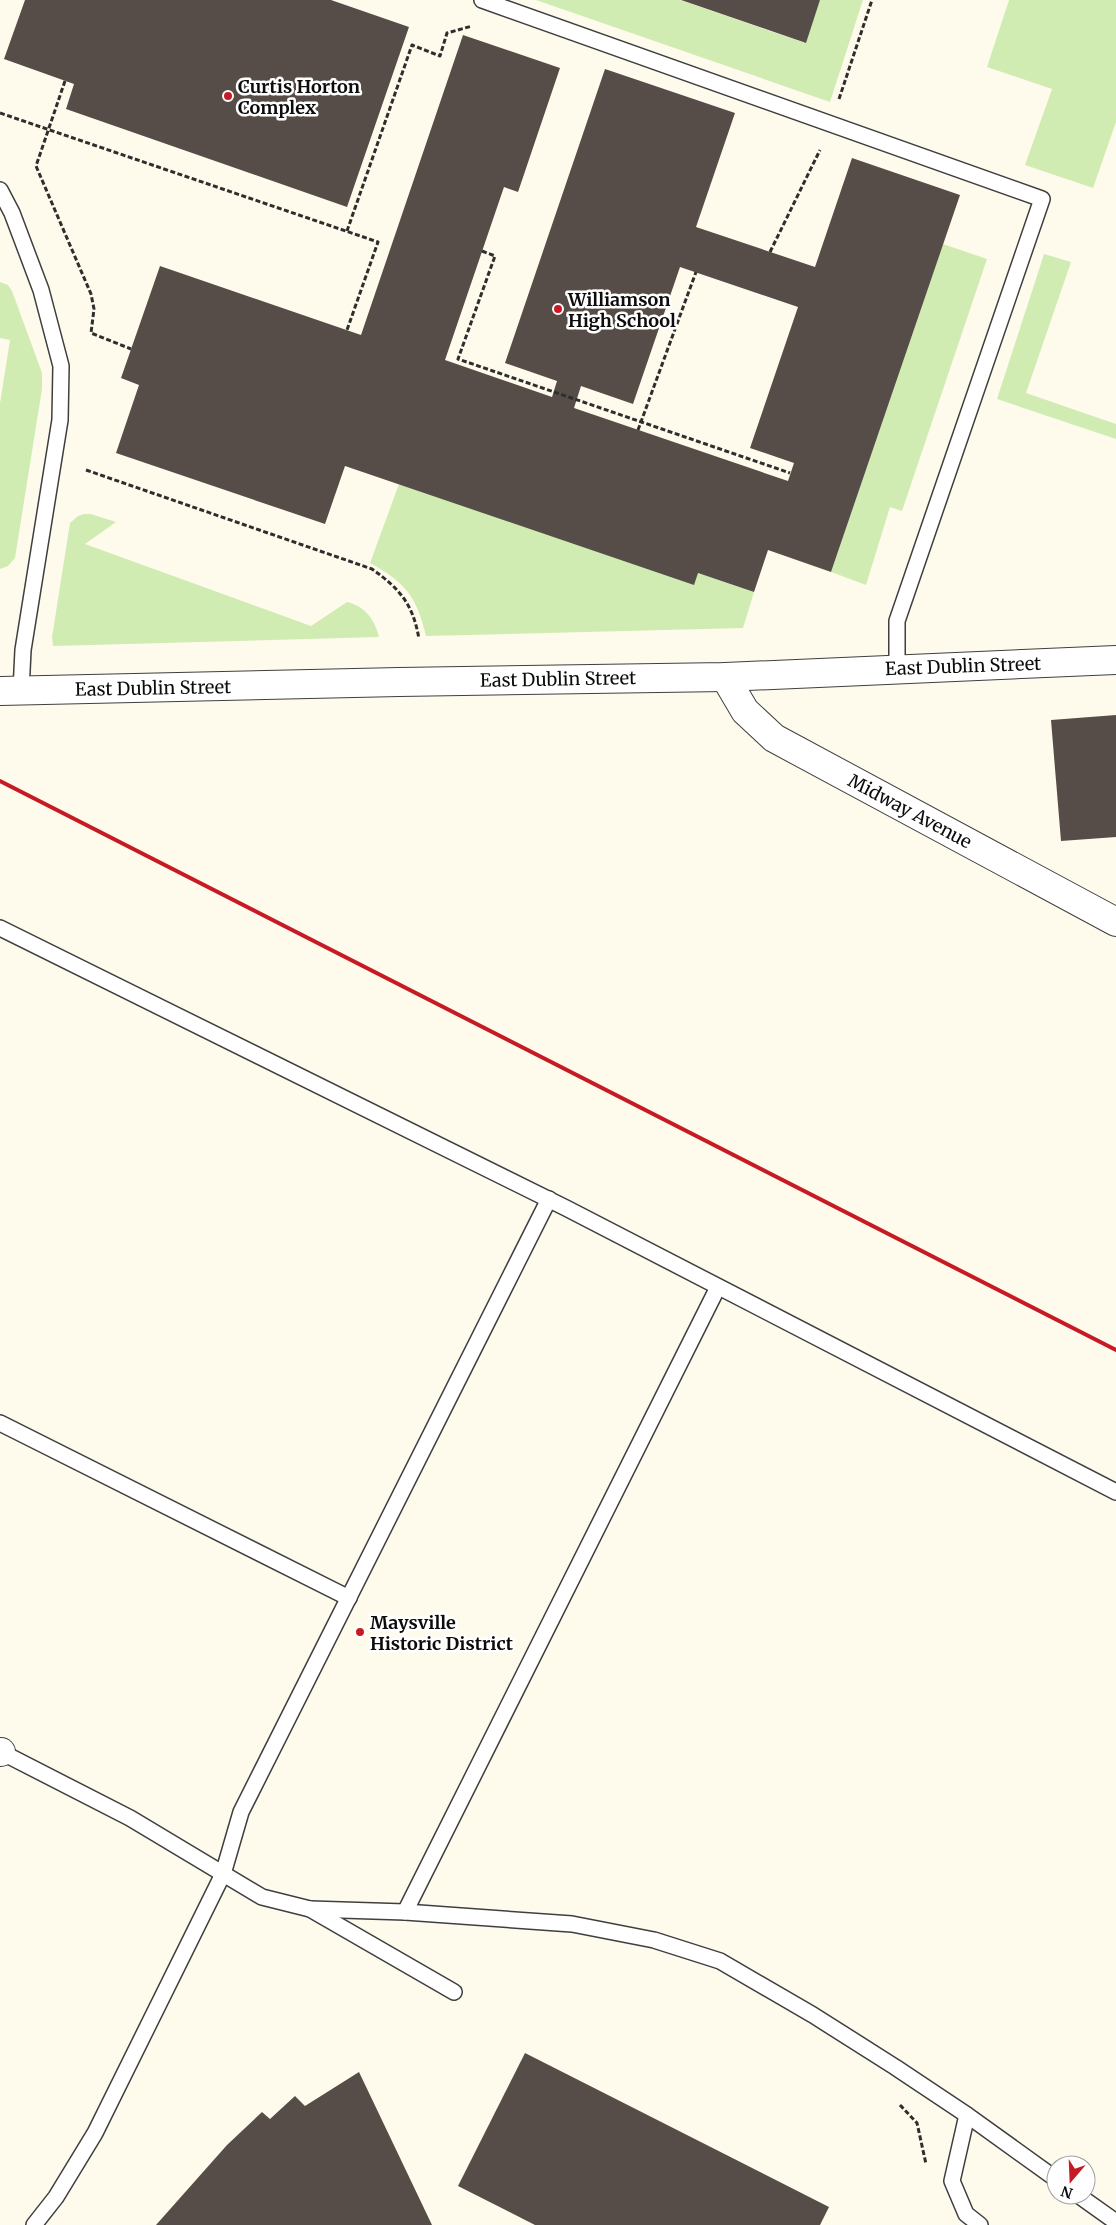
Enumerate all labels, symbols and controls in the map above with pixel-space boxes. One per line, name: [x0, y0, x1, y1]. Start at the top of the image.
place label: Curtis Horton Complex: [238, 75, 360, 119]
marker: Curtis Horton Complex: [222, 90, 234, 102]
place label: Williamson High School: [567, 288, 676, 332]
marker: Williamson High School: [552, 303, 564, 315]
street label: East Dublin Street: [885, 652, 1041, 680]
street label: East Dublin Street: [480, 666, 636, 692]
street label: East Dublin Street: [75, 675, 231, 701]
street label: Midway Avenue: [844, 769, 976, 853]
place label: Maysville Historic District: [370, 1611, 514, 1655]
marker: Maysville Historic District: [354, 1626, 366, 1638]
north arrow: [1046, 2155, 1096, 2205]
text: N: [1059, 2182, 1075, 2203]

